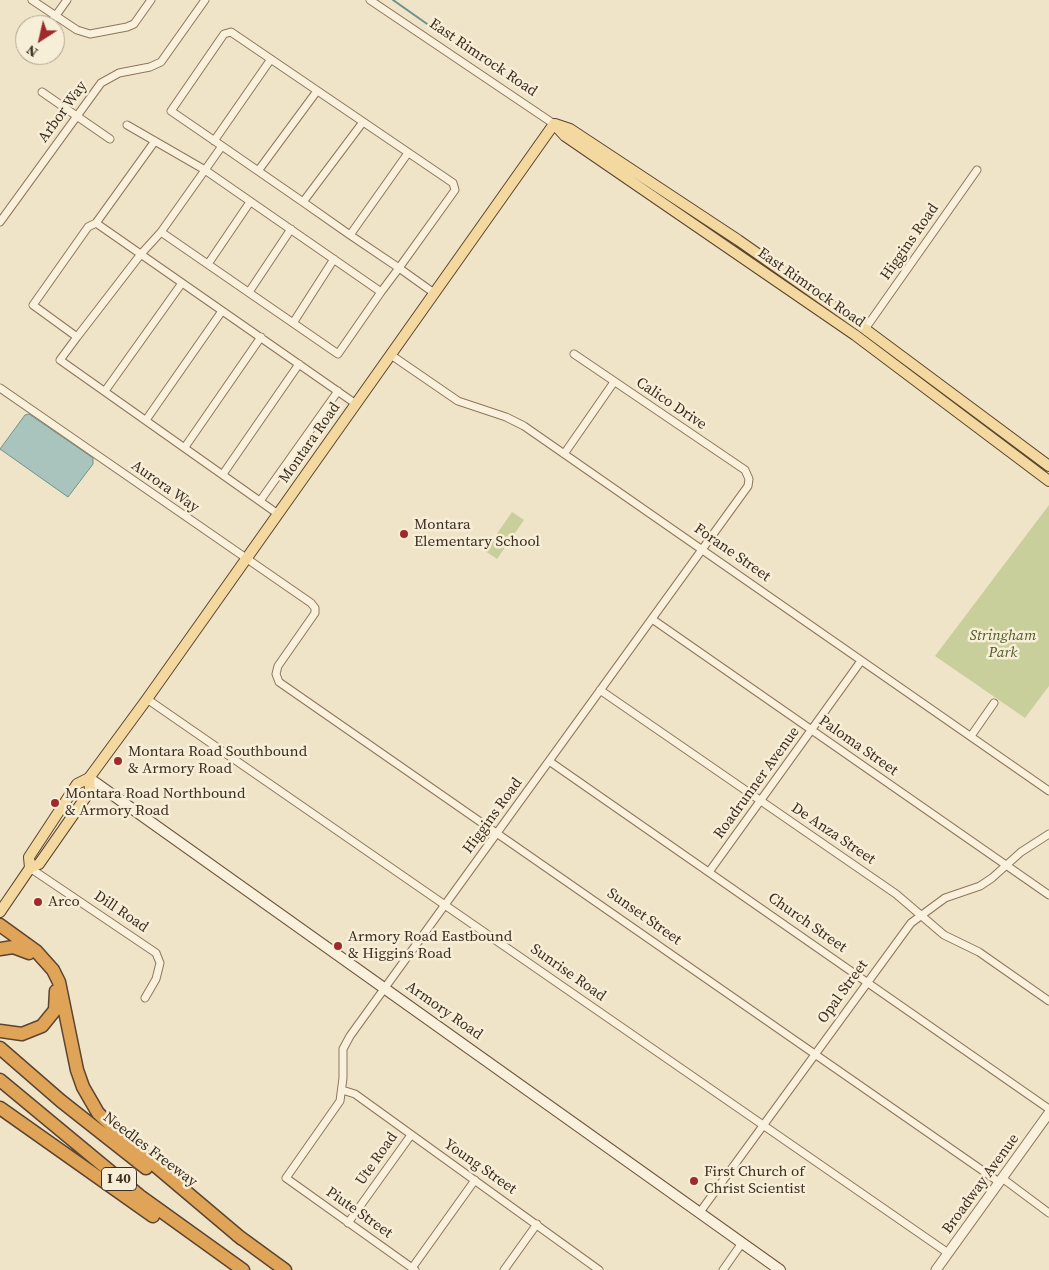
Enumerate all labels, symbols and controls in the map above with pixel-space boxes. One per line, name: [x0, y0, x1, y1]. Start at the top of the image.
north arrow: [15, 15, 65, 65]
street label: East Rimrock Road: [425, 15, 541, 101]
text: N: [22, 40, 42, 63]
street label: Arbor Way: [35, 78, 91, 146]
street label: Higgins Road: [877, 200, 943, 284]
street label: East Rimrock Road: [754, 244, 868, 332]
street label: Calico Drive: [632, 374, 710, 434]
street label: Montara Road: [276, 399, 344, 487]
street label: Aurora Way: [128, 457, 202, 517]
place label: Montara Elementary School: [414, 516, 540, 551]
street label: Forane Street: [690, 520, 774, 586]
marker: Montara Elementary School: [398, 528, 410, 540]
park label: Stringham Park: [970, 627, 1036, 662]
street label: Paloma Street: [815, 712, 901, 780]
street label: Roadrunner Avenue: [710, 724, 804, 842]
place label: Montara Road Southbound & Armory Road: [128, 743, 307, 778]
marker: Montara Road Southbound & Armory Road: [112, 755, 124, 767]
street label: Higgins Road: [459, 775, 527, 857]
place label: Montara Road Northbound & Armory Road: [65, 785, 245, 820]
marker: Montara Road Northbound & Armory Road: [49, 797, 61, 809]
street label: De Anza Street: [788, 799, 878, 869]
street label: Sunset Street: [603, 885, 685, 949]
street label: Dill Road: [90, 887, 152, 937]
street label: Church Street: [764, 889, 850, 957]
place label: Arco: [48, 893, 80, 911]
marker: Arco: [32, 896, 44, 908]
place label: Armory Road Eastbound & Higgins Road: [348, 928, 512, 963]
marker: Armory Road Eastbound & Higgins Road: [332, 940, 344, 952]
street label: Sunrise Road: [527, 940, 609, 1006]
street label: Opal Street: [814, 957, 872, 1027]
street label: Armory Road: [402, 978, 486, 1044]
street label: Needles Freeway: [100, 1109, 200, 1191]
street label: Ute Road: [352, 1129, 402, 1189]
street label: Broadway Avenue: [939, 1131, 1023, 1237]
street label: Young Street: [440, 1136, 520, 1198]
place label: First Church of Christ Scientist: [704, 1163, 805, 1198]
road number: I 40: [102, 1168, 136, 1190]
marker: First Church of Christ Scientist: [688, 1175, 700, 1187]
street label: Piute Street: [322, 1184, 396, 1242]

